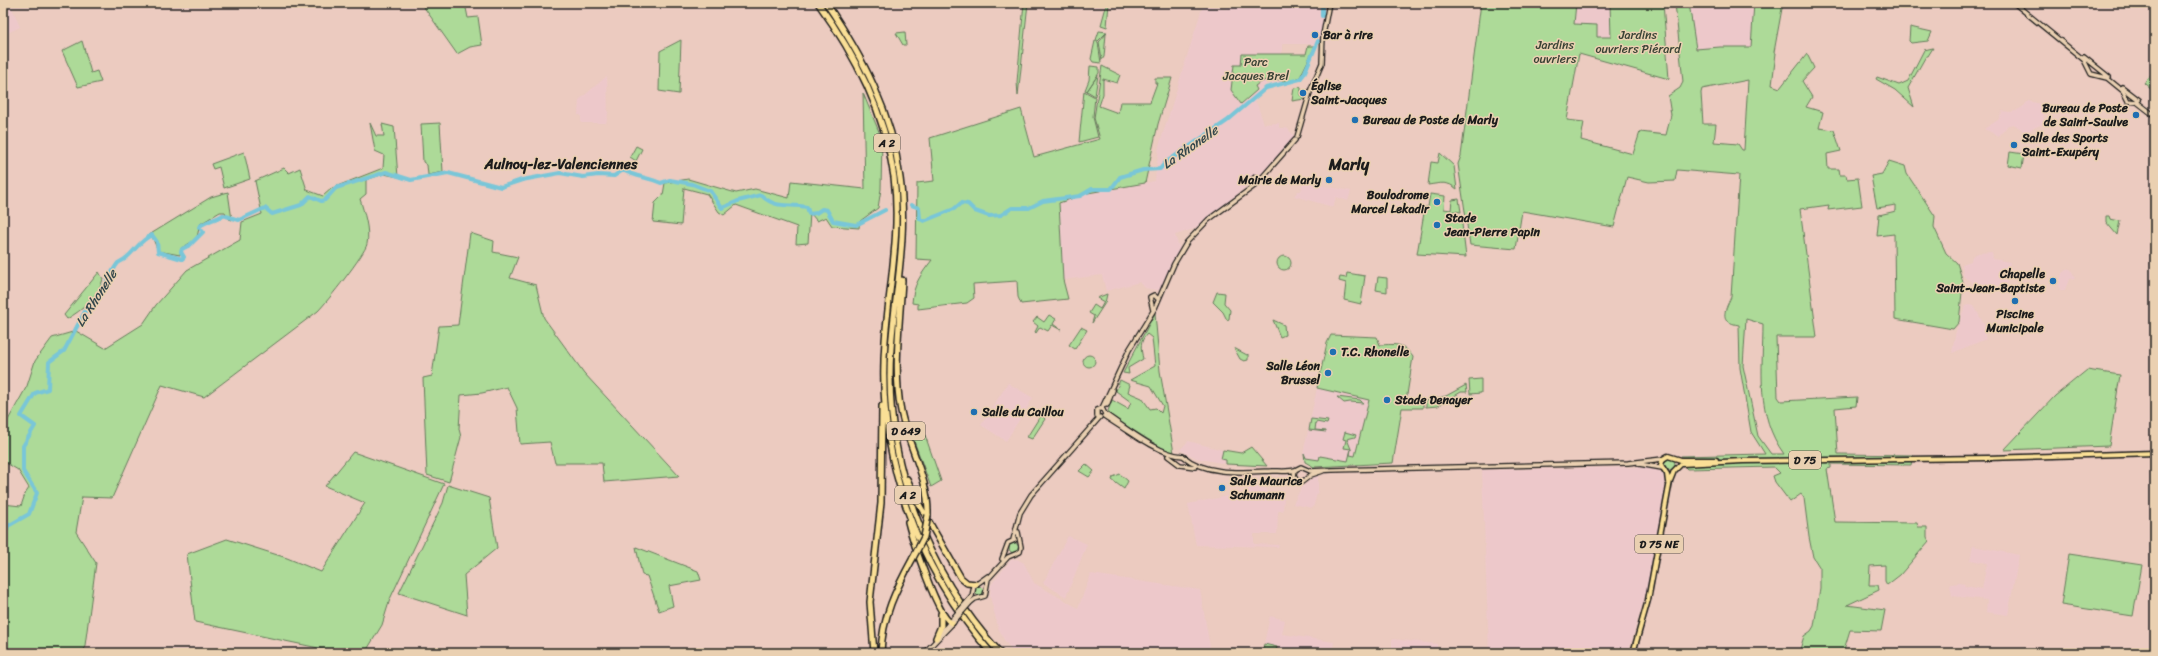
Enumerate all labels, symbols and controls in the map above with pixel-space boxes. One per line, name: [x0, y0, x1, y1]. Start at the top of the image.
place label: Bar à rire: [1323, 24, 1373, 46]
park label: Jardins ouvriers Piérard: [1595, 24, 1682, 60]
marker: Bar à rire: [1310, 30, 1320, 40]
park label: Jardins ouvriers: [1534, 34, 1577, 70]
park label: Parc Jacques Brel: [1222, 51, 1289, 87]
place label: Église Saint-Jacques: [1310, 75, 1387, 111]
marker: Église Saint-Jacques: [1298, 88, 1308, 98]
place label: Bureau de Poste de Saint-Saulve: [2042, 97, 2129, 133]
place label: Bureau de Poste de Marly: [1363, 109, 1499, 131]
marker: Bureau de Poste de Saint-Saulve: [2131, 110, 2141, 120]
marker: Bureau de Poste de Marly: [1350, 115, 1360, 125]
water label: La Rhonelle: [1157, 118, 1224, 175]
place label: Salle des Sports Saint-Exupéry: [2021, 127, 2109, 163]
road number: A 2: [874, 134, 900, 152]
marker: Salle des Sports Saint-Exupéry: [2009, 140, 2019, 150]
district label: Marly: [1328, 150, 1370, 179]
district label: Aulnoy-lez-Valenciennes: [484, 152, 638, 177]
place label: Mairie de Marly: [1237, 169, 1322, 191]
marker: Mairie de Marly: [1324, 175, 1334, 185]
place label: Boulodrome Marcel Lekadir: [1350, 184, 1430, 220]
marker: Boulodrome Marcel Lekadir: [1432, 197, 1442, 207]
place label: Stade Jean-Pierre Papin: [1444, 207, 1540, 243]
marker: Stade Jean-Pierre Papin: [1432, 220, 1442, 230]
place label: Chapelle Saint-Jean-Baptiste: [1935, 263, 2046, 299]
water label: La Rhonelle: [69, 264, 124, 331]
marker: Chapelle Saint-Jean-Baptiste: [2048, 276, 2058, 286]
marker: Piscine Municipale: [2010, 296, 2020, 306]
place label: Piscine Municipale: [1985, 303, 2044, 339]
place label: T.C. Rhonelle: [1341, 341, 1409, 363]
marker: T.C. Rhonelle: [1328, 347, 1338, 357]
place label: Salle Léon Brussel: [1265, 355, 1321, 391]
marker: Salle Léon Brussel: [1323, 368, 1333, 378]
place label: Stade Denayer: [1394, 389, 1473, 411]
marker: Stade Denayer: [1382, 395, 1392, 405]
place label: Salle du Caillou: [981, 401, 1064, 423]
marker: Salle du Caillou: [969, 407, 979, 417]
road number: D 649: [887, 422, 925, 440]
road number: D 75: [1789, 451, 1821, 469]
place label: Salle Maurice Schumann: [1229, 470, 1303, 506]
marker: Salle Maurice Schumann: [1217, 483, 1227, 493]
road number: A 2: [895, 486, 921, 504]
road number: D 75 NE: [1635, 535, 1683, 553]

